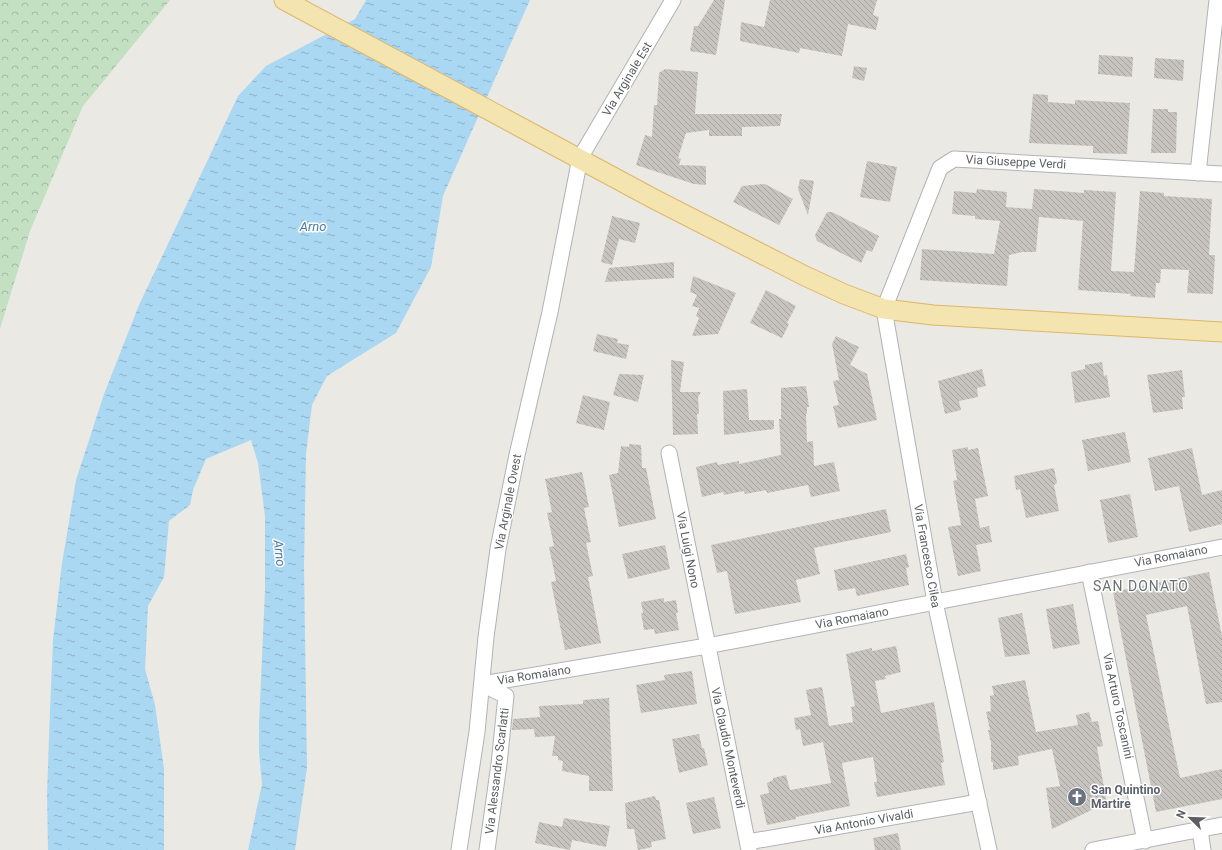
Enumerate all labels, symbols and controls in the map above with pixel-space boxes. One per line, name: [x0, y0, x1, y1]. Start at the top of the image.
street label: Via Arginale Est: [599, 39, 655, 119]
street label: Via Giuseppe Verdi: [965, 152, 1067, 172]
water label: Arno: [299, 219, 326, 234]
street label: Via Arginale Ovest: [492, 453, 524, 551]
street label: Via Francesco Cilea: [911, 503, 943, 609]
street label: Via Luigi Nono: [674, 511, 702, 589]
water label: Arno: [270, 538, 289, 567]
street label: Via Romaiano: [1133, 542, 1209, 570]
district label: SAN DONATO: [1093, 578, 1189, 594]
street label: Via Romaiano: [814, 604, 890, 632]
street label: Via Arturo Toscanini: [1100, 652, 1136, 760]
street label: Via Romaiano: [496, 662, 572, 688]
street label: Via Claudio Monteverdi: [708, 686, 748, 810]
street label: Via Alessandro Scarlatti: [482, 707, 512, 835]
place label: San Quintino Martire: [1091, 783, 1160, 811]
church icon: San Quintino Martire: [1066, 786, 1088, 808]
north arrow: [1170, 798, 1210, 838]
street label: Via Antonio Vivaldi: [814, 806, 915, 838]
text: N: [1174, 808, 1189, 820]

